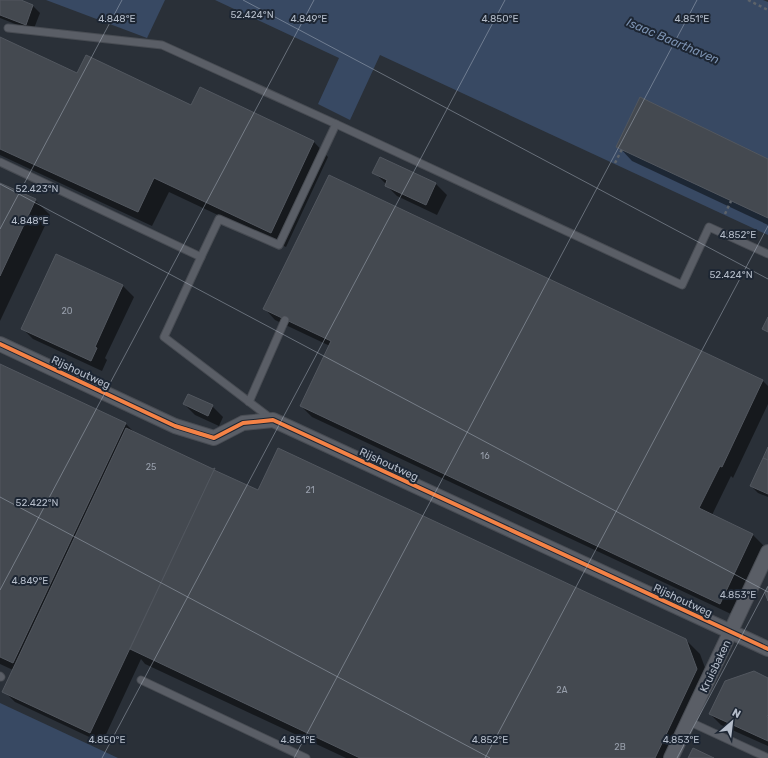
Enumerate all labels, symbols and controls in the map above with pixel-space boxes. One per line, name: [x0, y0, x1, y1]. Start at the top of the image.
text: 52.424°N: [230, 9, 274, 21]
text: 4.848°E: [98, 13, 136, 25]
text: 4.849°E: [291, 13, 327, 25]
text: 4.850°E: [481, 13, 519, 25]
text: 4.851°E: [675, 13, 709, 25]
water label: Isaac Baarthaven: [625, 15, 721, 67]
text: 52.423°N: [15, 183, 59, 195]
text: 4.848°E: [11, 215, 49, 227]
text: 4.852°E: [720, 229, 756, 241]
text: 52.424°N: [709, 269, 753, 281]
house number: 20: [62, 306, 73, 316]
street label: Rijshoutweg: [49, 353, 112, 392]
street label: Rijshoutweg: [357, 445, 420, 484]
house number: 16: [480, 451, 490, 461]
house number: 25: [146, 462, 156, 472]
house number: 21: [305, 485, 315, 495]
text: 52.422°N: [16, 497, 59, 509]
text: 4.849°E: [12, 575, 48, 587]
street label: Rijshoutweg: [651, 581, 714, 620]
text: 4.853°E: [720, 589, 756, 601]
street label: Kruisbaken: [697, 638, 734, 694]
house number: 2A: [556, 685, 568, 695]
north arrow: [712, 702, 752, 742]
text: N: [730, 706, 743, 721]
text: 4.850°E: [88, 734, 126, 746]
text: 4.851°E: [281, 734, 315, 746]
text: 4.852°E: [472, 734, 508, 746]
text: 4.853°E: [663, 734, 699, 746]
house number: 2B: [614, 742, 626, 752]

